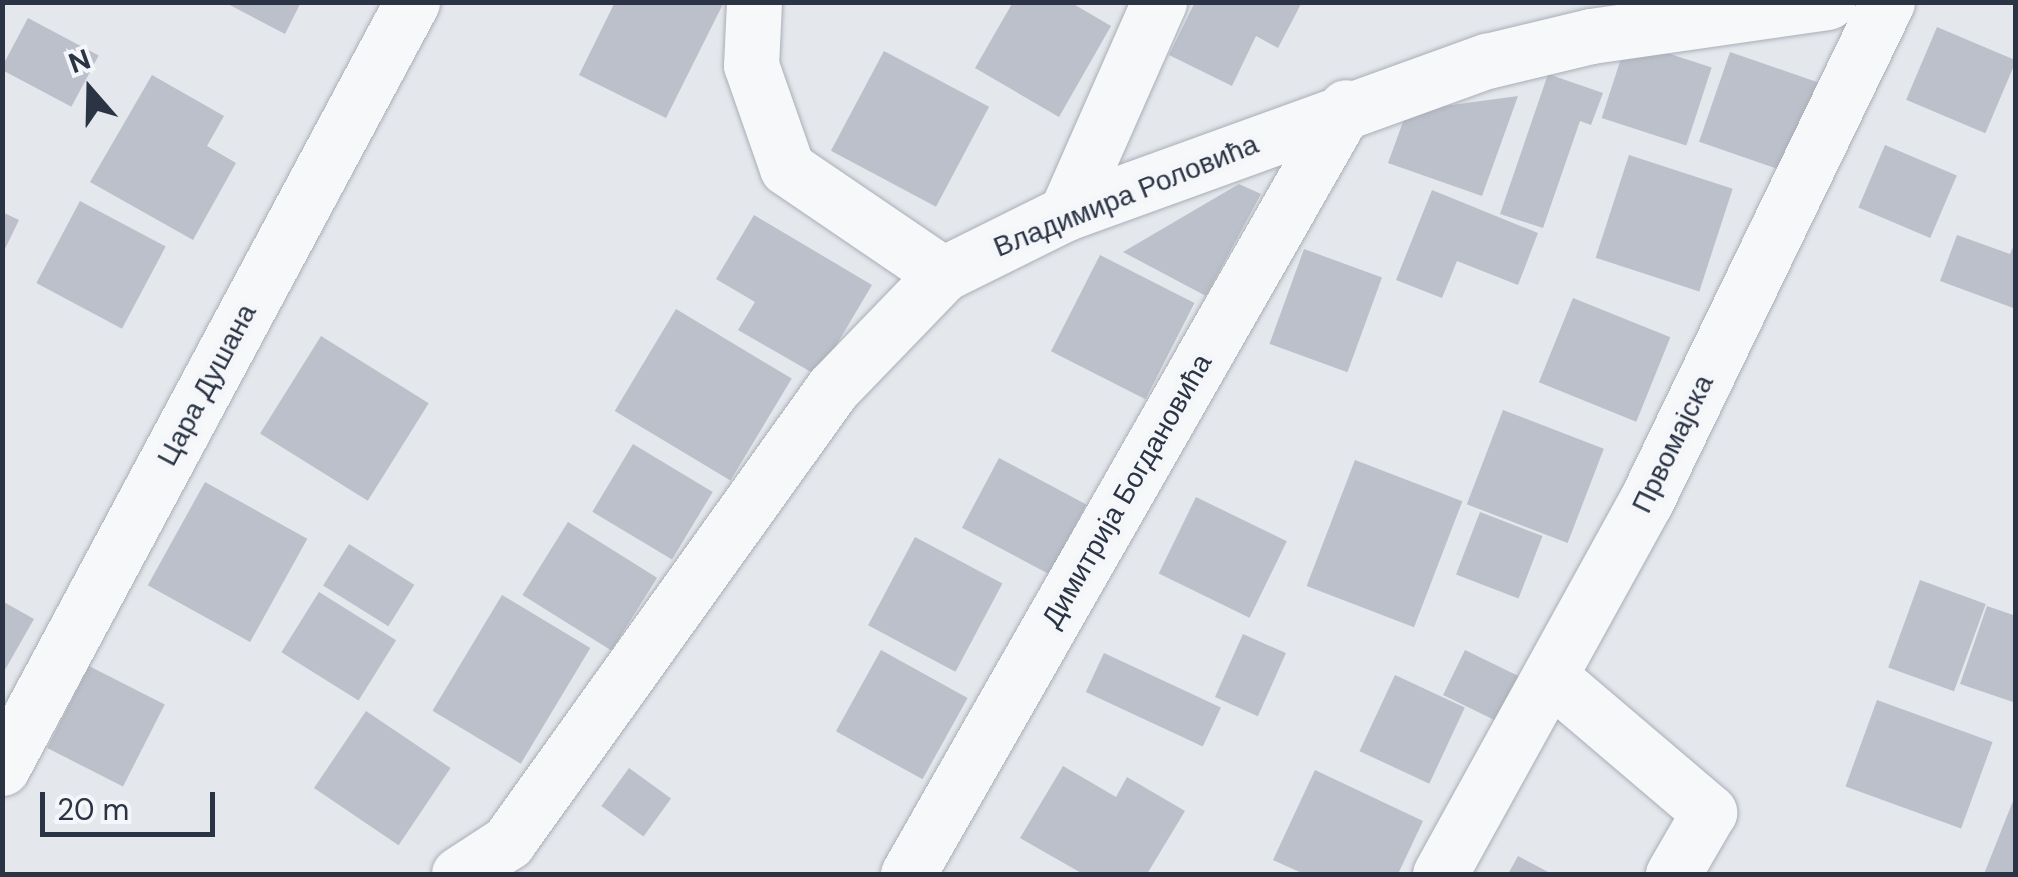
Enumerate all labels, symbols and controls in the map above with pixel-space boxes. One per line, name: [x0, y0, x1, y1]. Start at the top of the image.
north arrow: [40, 40, 140, 140]
text: N: [64, 40, 95, 82]
street label: Владимира Роловића: [989, 128, 1263, 264]
street label: Цара Душана: [150, 298, 264, 472]
street label: Димитрија Богдановића: [1035, 348, 1219, 634]
street label: Првомајска: [1625, 370, 1721, 518]
scale bar: [45, 772, 220, 834]
text: 20 m: [57, 790, 129, 829]

